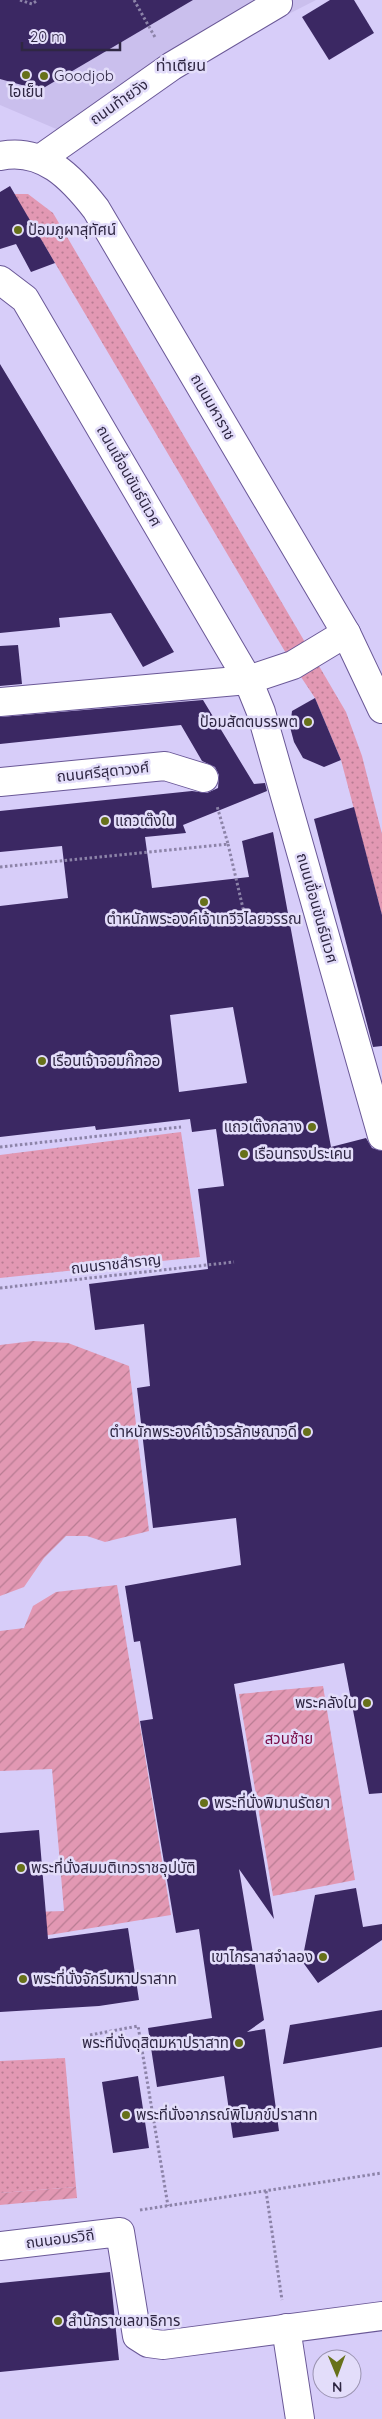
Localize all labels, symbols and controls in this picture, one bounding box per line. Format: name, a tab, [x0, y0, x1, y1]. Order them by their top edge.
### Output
scale bar	[22, 20, 120, 52]
text: 20 m	[30, 27, 65, 46]
district label: ท่าเตียน	[156, 55, 206, 75]
place label: Goodjob	[54, 66, 114, 85]
marker: ไอเย็น	[20, 69, 32, 81]
marker: Goodjob	[38, 70, 50, 82]
street label: ถนนท้ายวัง	[86, 75, 152, 129]
place label: ไอเย็น	[7, 82, 44, 101]
place label: ป้อมภูผาสุทัศน์	[28, 220, 116, 239]
marker: ป้อมภูผาสุทัศน์	[12, 224, 24, 236]
street label: ถนนมหาราช	[187, 370, 240, 443]
street label: ถนนเขื่อนขันธ์นิเวศ	[93, 421, 167, 530]
place label: ป้อมสัตตบรรพต	[200, 712, 298, 731]
marker: ป้อมสัตตบรรพต	[302, 716, 314, 728]
street label: ถนนศรีสุดาวงศ์	[56, 757, 150, 786]
place label: แถวเต๊งใน	[115, 811, 175, 830]
marker: แถวเต๊งใน	[99, 815, 111, 827]
street label: ถนนเขื่อนขันธ์นิเวศ	[293, 850, 343, 965]
marker: ตำหนักพระองค์เจ้าเทวีวิไลยวรรณ	[198, 896, 210, 908]
place label: ตำหนักพระองค์เจ้าเทวีวิไลยวรรณ	[106, 909, 302, 928]
place label: เรือนเจ้าจอมก๊กออ	[52, 1051, 160, 1070]
marker: เรือนเจ้าจอมก๊กออ	[36, 1055, 48, 1067]
place label: แถวเต๊งกลาง	[224, 1117, 302, 1136]
marker: แถวเต๊งกลาง	[306, 1121, 318, 1133]
place label: เรือนทรงประเคน	[254, 1144, 352, 1163]
marker: เรือนทรงประเคน	[238, 1148, 250, 1160]
street label: ถนนราชสำราญ	[70, 1249, 162, 1278]
place label: ตำหนักพระองค์เจ้าวรลักษณาวดี	[109, 1422, 297, 1441]
marker: ตำหนักพระองค์เจ้าวรลักษณาวดี	[301, 1426, 313, 1438]
place label: พระคลังใน	[295, 1693, 357, 1712]
marker: พระคลังใน	[361, 1697, 373, 1709]
park label: สวนซ้าย	[265, 1729, 313, 1748]
place label: พระที่นั่งพิมานรัตยา	[214, 1792, 330, 1812]
marker: พระที่นั่งพิมานรัตยา	[198, 1797, 210, 1809]
place label: พระที่นั่งสมมติเทวราชอุปบัติ	[31, 1857, 196, 1877]
marker: พระที่นั่งสมมติเทวราชอุปบัติ	[15, 1862, 27, 1874]
place label: เขาไกรลาสจำลอง	[211, 1947, 313, 1966]
marker: เขาไกรลาสจำลอง	[317, 1951, 329, 1963]
place label: พระที่นั่งจักรีมหาปราสาท	[33, 1968, 177, 1988]
marker: พระที่นั่งจักรีมหาปราสาท	[17, 1973, 29, 1985]
place label: พระที่นั่งดุสิตมหาปราสาท	[82, 2032, 229, 2052]
marker: พระที่นั่งดุสิตมหาปราสาท	[233, 2037, 245, 2049]
place label: พระที่นั่งอาภรณ์พิโมกข์ปราสาท	[136, 2104, 318, 2124]
marker: พระที่นั่งอาภรณ์พิโมกข์ปราสาท	[120, 2109, 132, 2121]
street label: ถนนอมรวิถี	[25, 2225, 95, 2252]
place label: สำนักราชเลขาธิการ	[68, 2311, 180, 2330]
marker: สำนักราชเลขาธิการ	[52, 2315, 64, 2327]
north arrow	[312, 2349, 362, 2399]
text: N	[332, 2378, 343, 2396]

